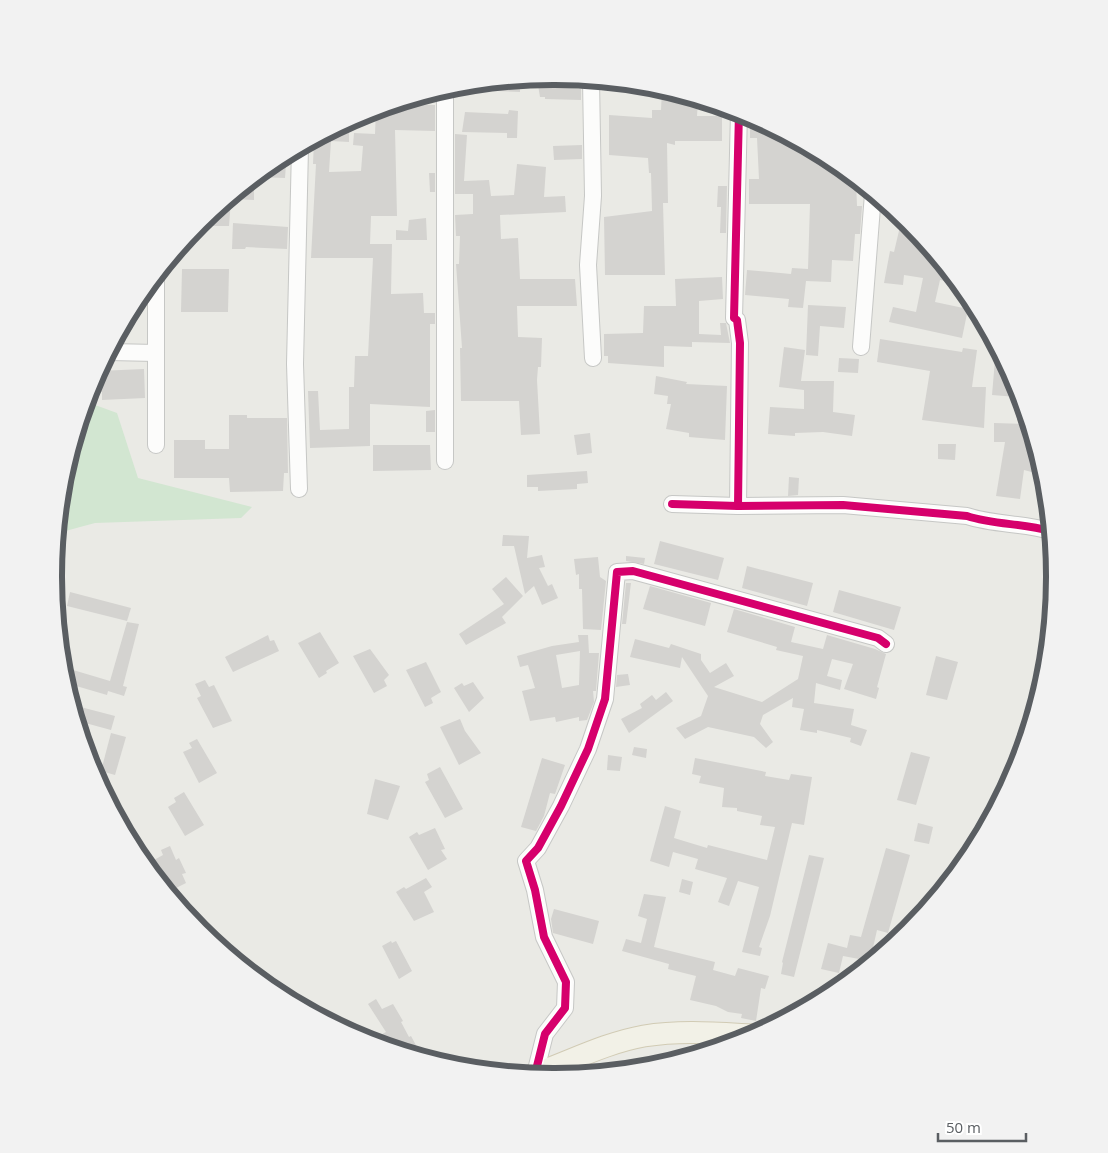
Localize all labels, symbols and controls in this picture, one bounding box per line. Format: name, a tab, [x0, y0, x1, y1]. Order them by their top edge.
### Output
scale bar	[938, 1110, 1026, 1142]
text: 50 m	[946, 1117, 981, 1137]

